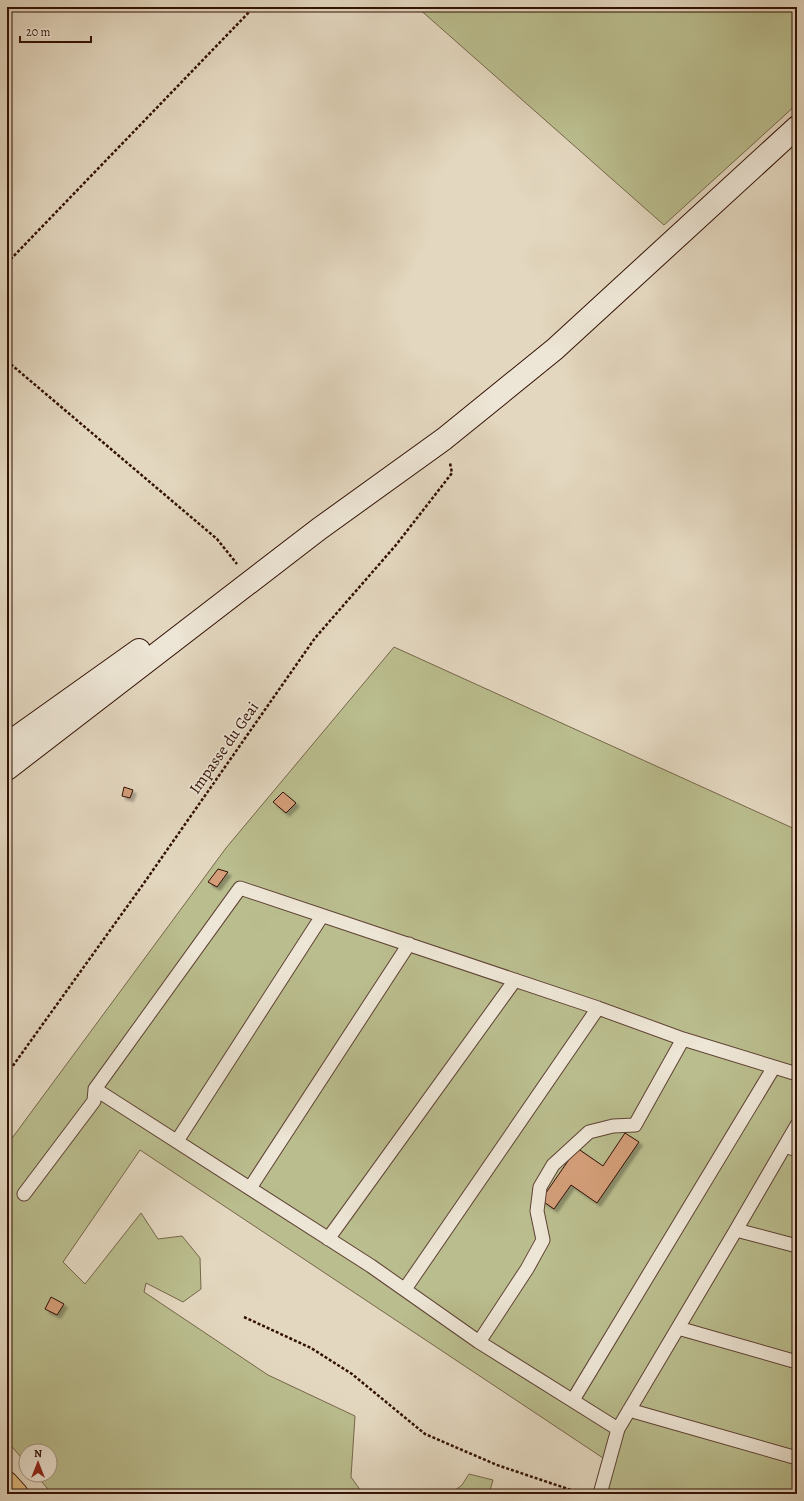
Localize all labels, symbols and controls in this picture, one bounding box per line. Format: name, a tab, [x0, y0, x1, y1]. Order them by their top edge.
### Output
scale bar	[20, 18, 91, 44]
text: 20 m	[26, 24, 50, 40]
street label: Impasse du Geai	[184, 697, 264, 799]
north arrow	[18, 1443, 58, 1483]
text: N	[34, 1446, 42, 1461]

